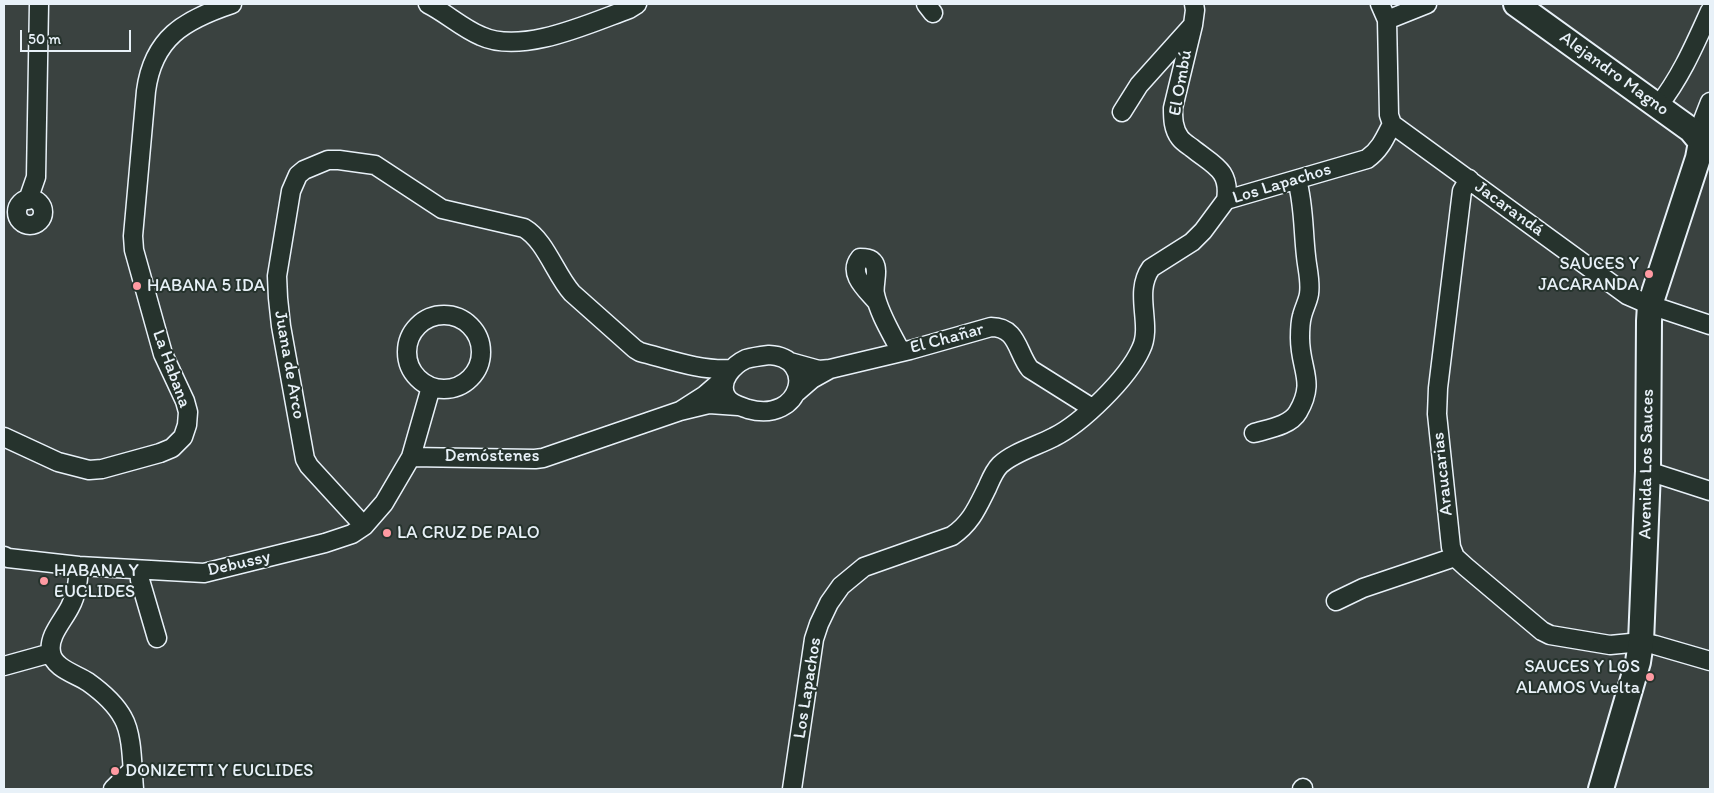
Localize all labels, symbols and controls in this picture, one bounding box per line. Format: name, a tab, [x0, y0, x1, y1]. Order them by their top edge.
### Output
scale bar	[22, 20, 134, 52]
street label: Alejandro Magno	[1555, 27, 1673, 121]
text: 50 m	[28, 30, 61, 48]
street label: El Ombú	[1165, 48, 1197, 118]
street label: Los Lapachos	[1230, 159, 1334, 209]
street label: Jacarandá	[1470, 177, 1548, 241]
place label: SAUCES Y JACARANDA	[1538, 253, 1639, 296]
marker: SAUCES Y JACARANDA	[1643, 268, 1655, 280]
place label: HABANA 5 IDA	[147, 275, 265, 297]
marker: HABANA 5 IDA	[131, 280, 143, 292]
street label: Juana de Arco	[269, 309, 309, 421]
street label: El Chañar	[908, 319, 986, 359]
street label: La Habana	[147, 327, 195, 411]
street label: Avenida Los Sauces	[1635, 389, 1659, 539]
street label: Araucarias	[1428, 431, 1458, 517]
street label: Demóstenes	[444, 445, 540, 467]
place label: LA CRUZ DE PALO	[397, 522, 540, 544]
marker: LA CRUZ DE PALO	[381, 527, 393, 539]
street label: Debussy	[205, 546, 273, 582]
place label: HABANA Y EUCLIDES	[54, 560, 139, 602]
marker: HABANA Y EUCLIDES	[38, 575, 50, 587]
street label: Los Lapachos	[789, 636, 827, 740]
place label: SAUCES Y LOS ALAMOS Vuelta	[1516, 656, 1640, 699]
marker: SAUCES Y LOS ALAMOS Vuelta	[1644, 671, 1656, 683]
place label: DONIZETTI Y EUCLIDES	[125, 760, 313, 782]
marker: DONIZETTI Y EUCLIDES	[109, 765, 121, 777]

